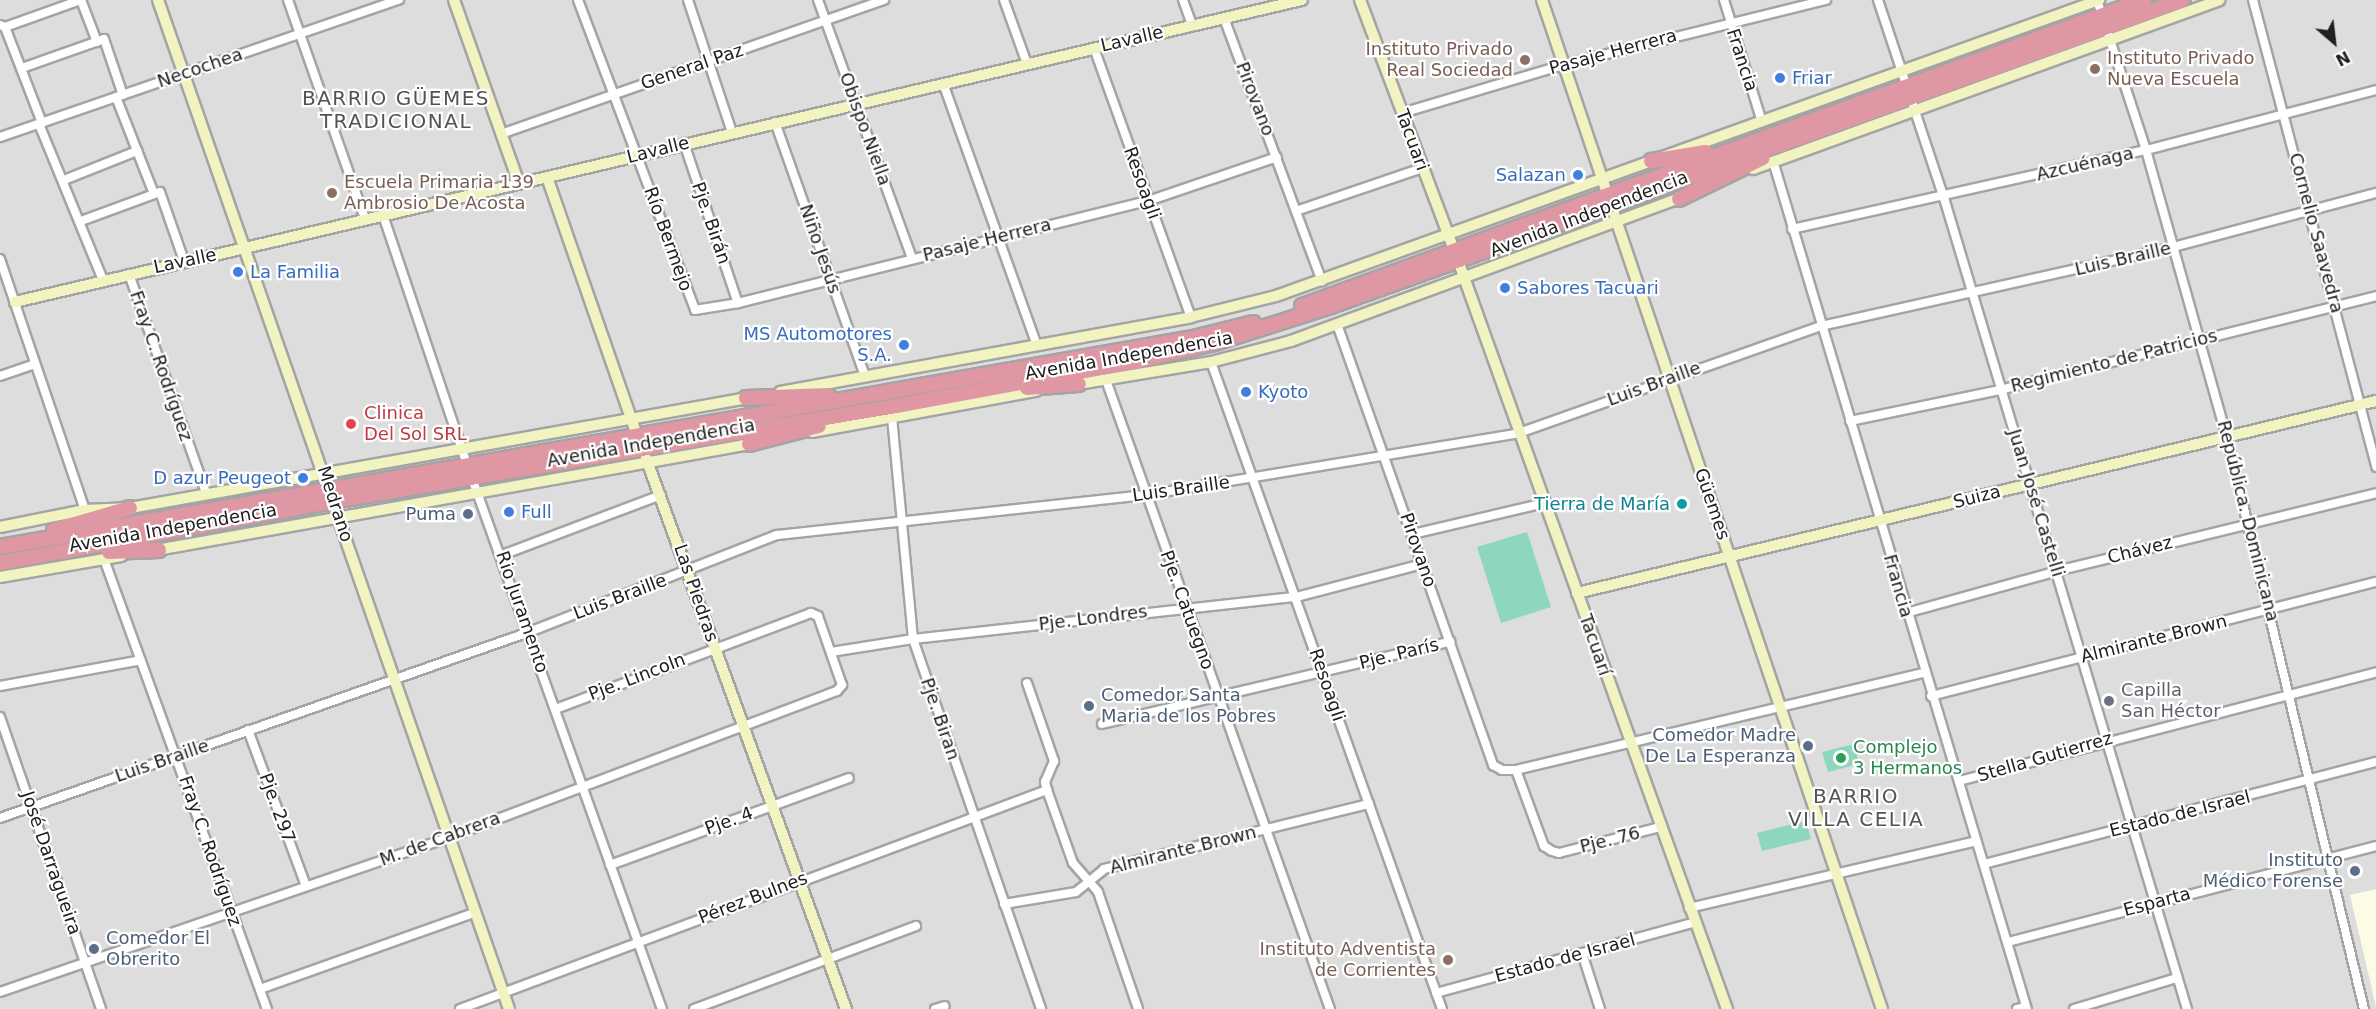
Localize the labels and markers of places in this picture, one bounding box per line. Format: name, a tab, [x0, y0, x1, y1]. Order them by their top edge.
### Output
place label: Instituto Privado Real Sociedad	[1366, 39, 1513, 82]
place label: Instituto Privado Nueva Escuela	[2107, 48, 2254, 90]
marker: Instituto Privado Real Sociedad	[1518, 53, 1532, 67]
marker: Instituto Privado Nueva Escuela	[2088, 62, 2102, 76]
place label: Friar	[1792, 67, 1832, 89]
marker: Friar	[1773, 71, 1787, 85]
place label: Salazan	[1496, 164, 1566, 186]
marker: Salazan	[1571, 168, 1585, 182]
place label: Escuela Primaria 139 Ambrosio De Acosta	[344, 172, 534, 214]
marker: Escuela Primaria 139 Ambrosio De Acosta	[325, 186, 339, 200]
place label: La Familia	[250, 261, 340, 283]
marker: La Familia	[231, 265, 245, 279]
place label: Sabores Tacuari	[1517, 277, 1659, 299]
marker: Sabores Tacuari	[1498, 281, 1512, 295]
place label: MS Automotores S.A.	[743, 324, 892, 366]
marker: MS Automotores S.A.	[897, 338, 911, 352]
place label: Kyoto	[1258, 381, 1308, 403]
marker: Kyoto	[1239, 385, 1253, 399]
place label: Clinica Del Sol SRL	[364, 403, 467, 446]
marker: Clinica Del Sol SRL	[342, 415, 360, 433]
place label: D azur Peugeot	[153, 467, 291, 489]
marker: D azur Peugeot	[296, 471, 310, 485]
place label: Tierra de María	[1534, 493, 1670, 515]
marker: Tierra de María	[1675, 497, 1689, 511]
place label: Full	[521, 501, 552, 523]
place label: Puma	[405, 503, 456, 525]
marker: Full	[502, 505, 516, 519]
marker: Puma	[461, 507, 475, 521]
place label: Capilla San Héctor	[2121, 680, 2221, 722]
place label: Comedor Santa Maria de los Pobres	[1101, 685, 1276, 728]
marker: Capilla San Héctor	[2102, 694, 2116, 708]
marker: Comedor Santa Maria de los Pobres	[1082, 699, 1096, 713]
place label: Comedor Madre De La Esperanza	[1645, 725, 1796, 768]
place label: Complejo 3 Hermanos	[1853, 737, 1962, 780]
marker: Comedor Madre De La Esperanza	[1801, 739, 1815, 753]
marker: Complejo 3 Hermanos	[1834, 751, 1848, 765]
place label: Instituto Médico Forense	[2203, 850, 2343, 892]
marker: Instituto Médico Forense	[2348, 864, 2362, 878]
place label: Comedor El Obrerito	[106, 928, 210, 970]
place label: Instituto Adventista de Corrientes	[1260, 939, 1436, 982]
marker: Comedor El Obrerito	[87, 942, 101, 956]
marker: Instituto Adventista de Corrientes	[1441, 953, 1455, 967]

